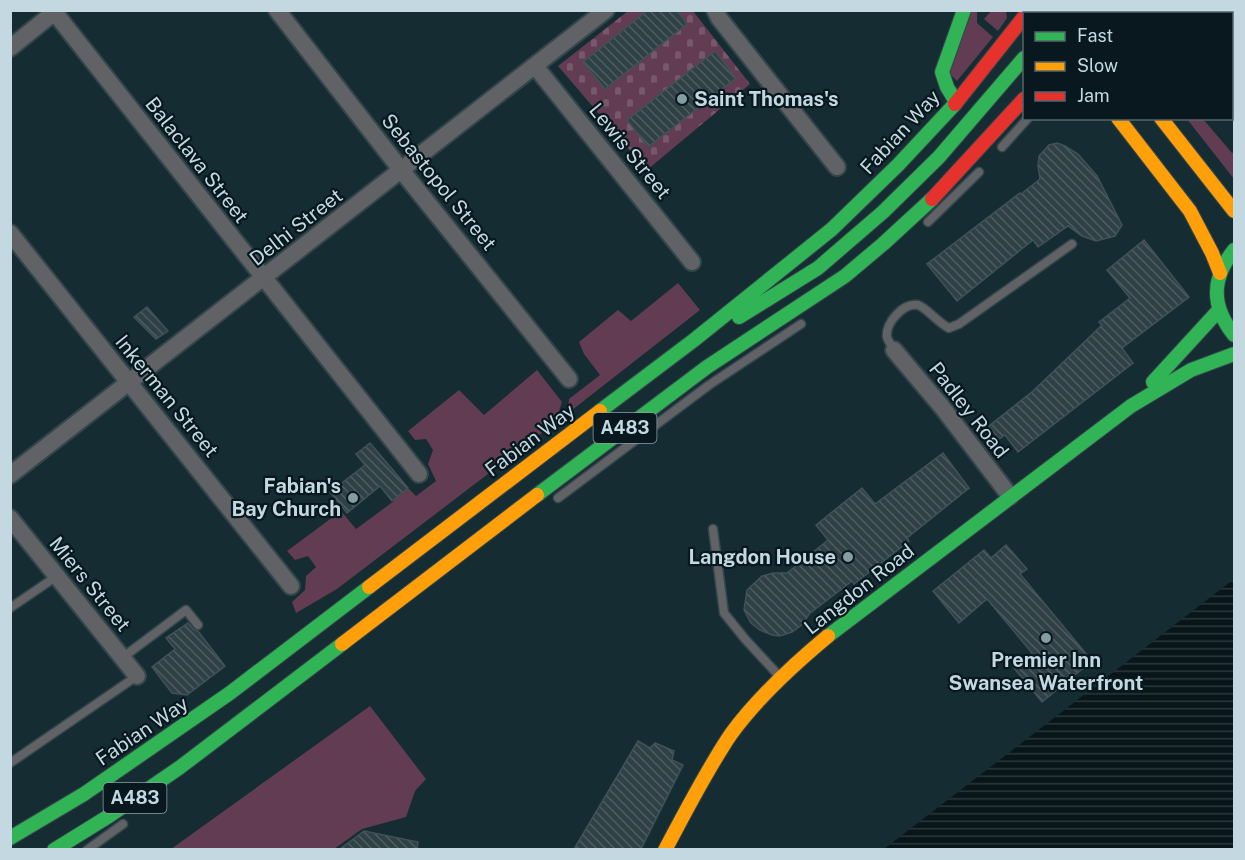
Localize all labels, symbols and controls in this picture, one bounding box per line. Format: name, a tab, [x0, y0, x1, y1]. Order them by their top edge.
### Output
legend	[1023, 12, 1233, 120]
text: Fast	[1077, 25, 1113, 46]
text: Slow	[1077, 55, 1118, 76]
street label: Fabian Way	[855, 85, 945, 179]
text: Jam	[1077, 85, 1110, 106]
place label: Saint Thomas's	[694, 87, 839, 111]
street label: Balaclava Street	[140, 92, 254, 228]
marker: Saint Thomas's	[675, 92, 689, 106]
street label: Lewis Street	[584, 98, 676, 204]
street label: Sebastopol Street	[377, 109, 501, 255]
street label: Delhi Street	[245, 183, 347, 271]
street label: Inkerman Street	[110, 330, 224, 462]
street label: Padley Road	[924, 357, 1014, 463]
street label: Fabian Way	[480, 398, 580, 482]
road number: A483	[594, 413, 656, 443]
place label: Fabian's Bay Church	[232, 474, 341, 521]
marker: Fabian's Bay Church	[346, 491, 360, 505]
street label: Miers Street	[44, 532, 136, 636]
street label: Langdon Road	[799, 539, 919, 639]
place label: Langdon House	[689, 545, 836, 569]
marker: Langdon House	[841, 550, 855, 564]
marker: Premier Inn Swansea Waterfront	[1039, 631, 1053, 645]
place label: Premier Inn Swansea Waterfront	[949, 648, 1143, 695]
street label: Fabian Way	[91, 691, 193, 771]
road number: A483	[104, 783, 166, 813]

